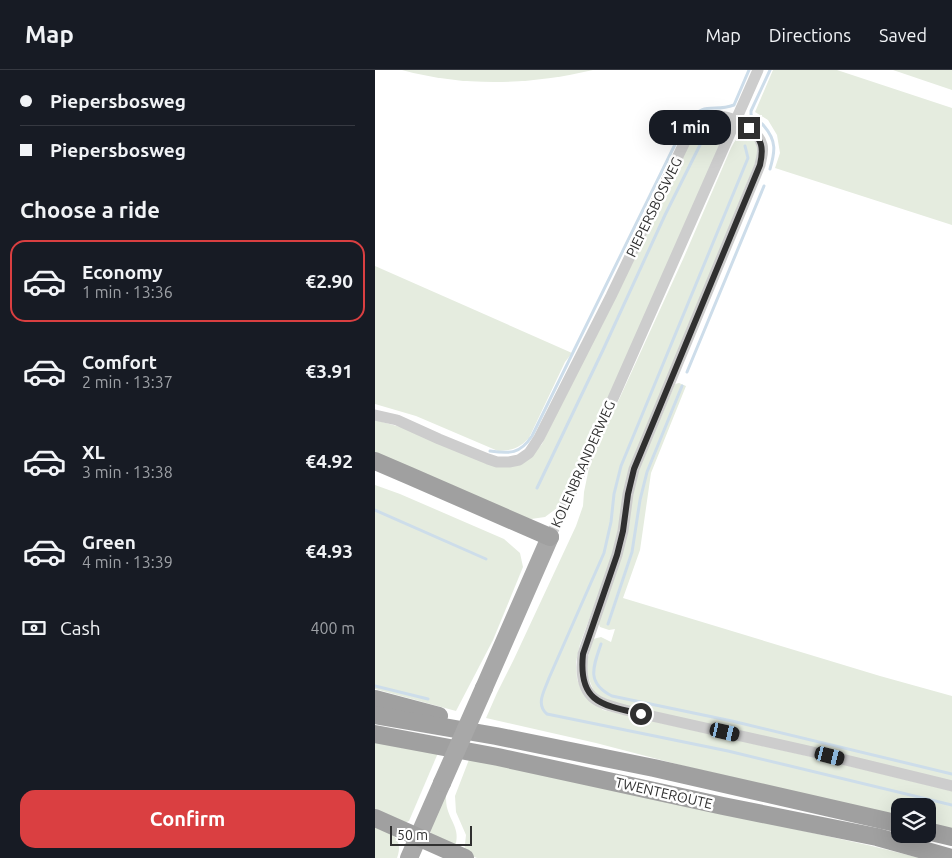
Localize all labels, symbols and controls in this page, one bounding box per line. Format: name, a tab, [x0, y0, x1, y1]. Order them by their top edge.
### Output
text: Map	[25, 21, 74, 48]
text: Map	[705, 25, 741, 45]
text: Directions	[769, 25, 851, 45]
text: Saved	[879, 25, 927, 45]
text: Piepersbosweg	[50, 90, 186, 112]
callout: 1 min	[649, 110, 731, 146]
route end	[738, 117, 760, 139]
text: 1 min	[670, 118, 710, 136]
text: Piepersbosweg	[50, 139, 186, 161]
street label: PIEPERSBOSWEG	[623, 154, 685, 260]
text: Choose a ride	[20, 197, 160, 222]
icon: car	[22, 259, 67, 304]
text: Economy	[82, 261, 163, 283]
text: €2.90	[305, 270, 353, 292]
text: 1 min · 13:36	[82, 283, 173, 301]
icon: car	[22, 349, 67, 394]
text: Comfort	[82, 351, 157, 373]
text: €3.91	[305, 360, 353, 382]
text: 2 min · 13:37	[82, 373, 173, 391]
street label: KOLENBRANDERWEG	[548, 398, 618, 530]
icon: car	[22, 439, 67, 484]
text: XL	[82, 441, 105, 463]
text: €4.92	[305, 450, 353, 472]
text: 3 min · 13:38	[82, 463, 173, 481]
icon: car	[22, 529, 67, 574]
text: Green	[82, 531, 136, 553]
text: €4.93	[305, 540, 353, 562]
text: 4 min · 13:39	[82, 553, 173, 571]
icon: cash	[20, 614, 48, 642]
text: Cash	[60, 617, 101, 639]
text: 400 m	[310, 619, 355, 637]
route start	[630, 703, 652, 725]
car	[708, 721, 741, 743]
car	[813, 745, 846, 767]
street label: TWENTEROUTE	[614, 774, 714, 812]
button: Confirm	[20, 790, 355, 848]
map controls	[891, 798, 936, 843]
button: layers	[891, 798, 936, 843]
scale bar	[390, 823, 473, 846]
text: 50 m	[397, 827, 428, 843]

